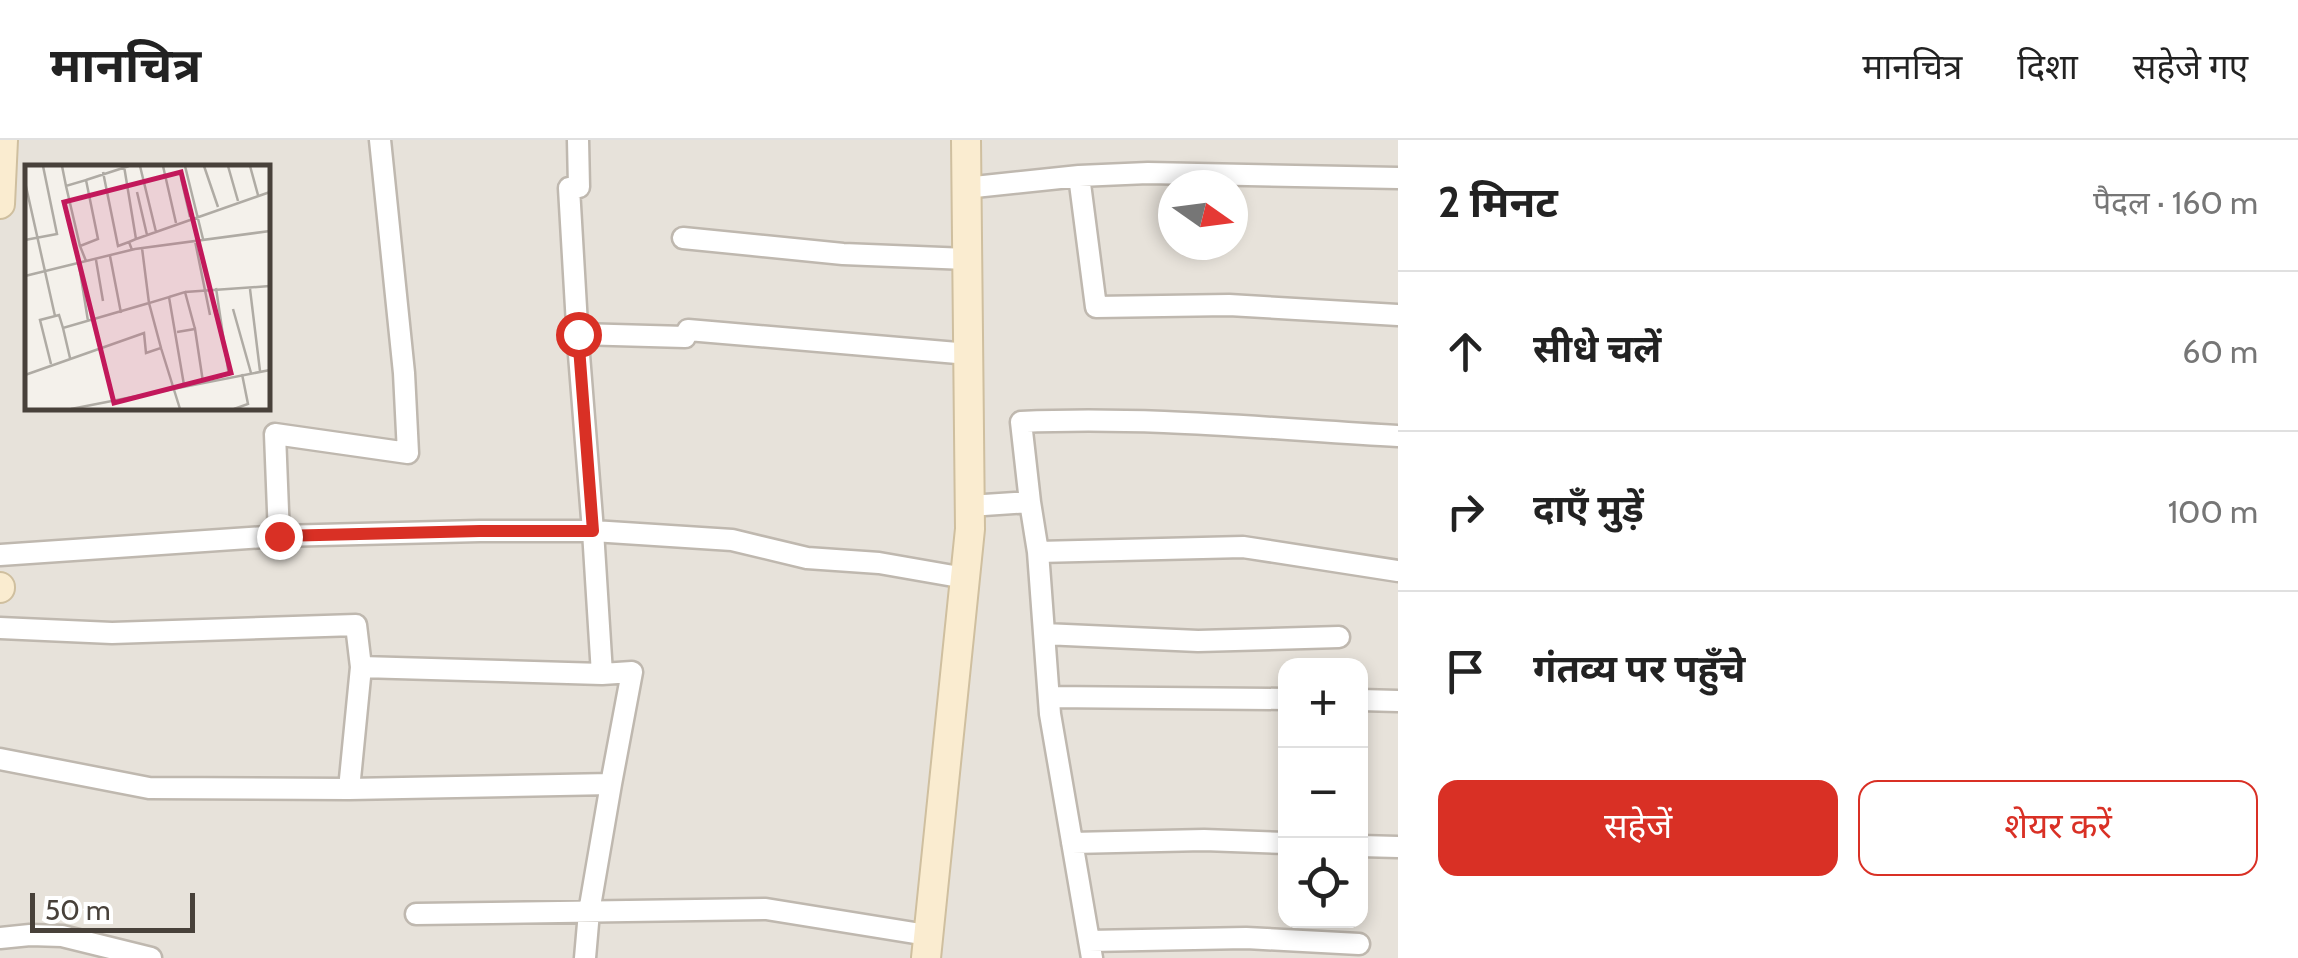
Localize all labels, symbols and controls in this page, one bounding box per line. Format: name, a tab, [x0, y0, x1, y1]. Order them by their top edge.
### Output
text: मानचित्र	[50, 36, 201, 94]
text: मानचित्र	[1862, 45, 1962, 88]
text: दिशा	[2017, 45, 2078, 88]
text: सहेजे गए	[2133, 45, 2248, 88]
inset map	[25, 165, 270, 410]
north arrow	[1158, 170, 1248, 260]
text: 2 मिनट	[1438, 176, 1558, 228]
text: पैदल · 160 m	[2093, 183, 2258, 222]
route start	[556, 312, 602, 358]
icon: ahead	[1438, 324, 1493, 379]
text: सीधे चलें	[1533, 325, 1661, 372]
text: 60 m	[2182, 332, 2258, 371]
icon: right	[1438, 484, 1493, 539]
text: दाएँ मुड़ें	[1533, 485, 1644, 532]
text: 100 m	[2168, 492, 2258, 531]
route end	[257, 514, 303, 560]
icon: arrive	[1438, 644, 1493, 699]
text: गंतव्य पर पहुँचे	[1533, 645, 1745, 692]
map controls	[1278, 658, 1368, 928]
button: +	[1278, 658, 1368, 748]
button: −	[1278, 748, 1368, 838]
button: सहेजें	[1438, 780, 1838, 876]
button: शेयर करें	[1858, 780, 2258, 876]
button: locate	[1278, 838, 1368, 928]
scale bar	[30, 888, 195, 932]
text: 50 m	[45, 893, 111, 927]

